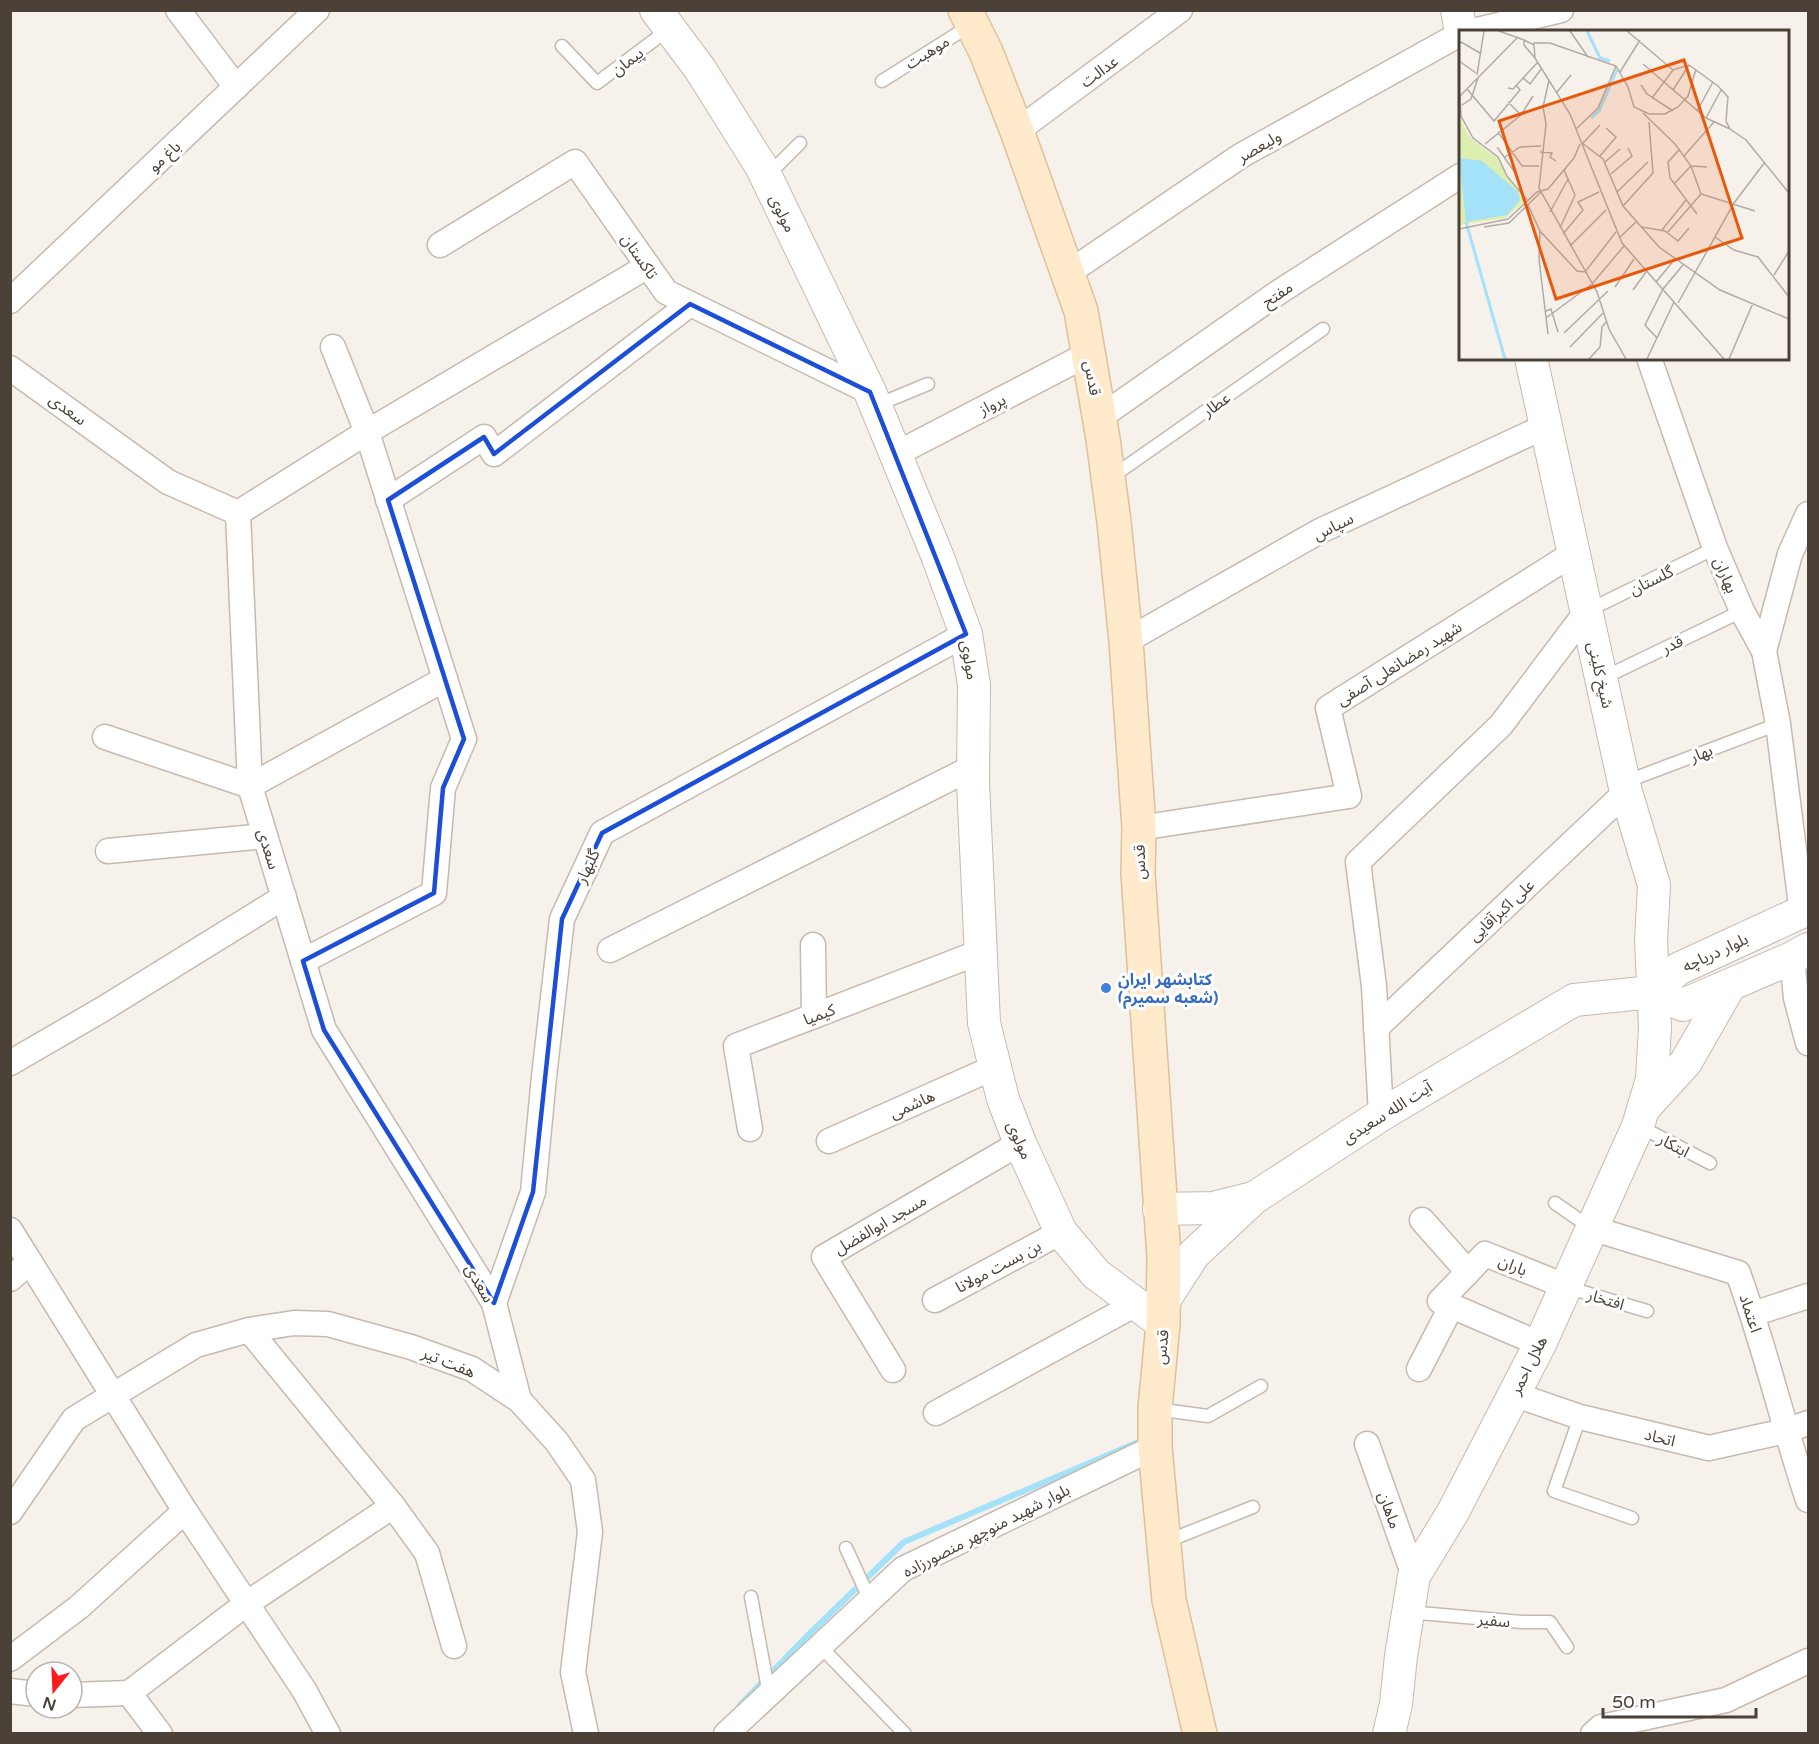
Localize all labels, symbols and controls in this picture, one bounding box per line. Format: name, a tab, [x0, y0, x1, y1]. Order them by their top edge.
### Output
inset map	[1459, 30, 1789, 360]
street label: موهبت	[902, 32, 953, 74]
street label: پیمان	[607, 43, 648, 81]
street label: عدالت	[1077, 51, 1122, 92]
street label: ولیعصر	[1233, 126, 1285, 168]
street label: باغ مو	[144, 137, 186, 178]
street label: مولوی	[764, 191, 800, 236]
street label: تاکستان	[616, 230, 662, 284]
street label: مفتح	[1258, 277, 1298, 314]
street label: قدس	[1079, 359, 1105, 397]
street label: عطار	[1198, 388, 1235, 422]
street label: سعدی	[45, 390, 90, 430]
street label: پرواز	[975, 390, 1010, 421]
street label: سپاس	[1310, 509, 1357, 545]
street label: بهاران	[1709, 554, 1742, 596]
street label: گلستان	[1626, 562, 1677, 600]
street label: شهید رمضانعلی آصفی	[1333, 617, 1466, 710]
street label: قدر	[1657, 631, 1687, 659]
street label: مولوی	[956, 639, 982, 681]
street label: شیخ کلینی	[1581, 640, 1617, 711]
street label: بهار	[1686, 740, 1716, 768]
street label: سعدی	[252, 826, 284, 872]
street label: قدس	[1130, 844, 1150, 880]
street label: گلبهار	[571, 846, 605, 888]
street label: علی اکبرآقایی	[1465, 875, 1539, 946]
street label: بلوار دریاچه	[1679, 929, 1751, 977]
place label: کتابشهر ایران (شعبه سمیرم)	[1118, 970, 1218, 1009]
marker: کتابشهر ایران (شعبه سمیرم)	[1099, 981, 1113, 995]
street label: کیمیا	[801, 1000, 838, 1030]
street label: آیت الله سعیدی	[1339, 1077, 1437, 1148]
street label: هاشمی	[887, 1086, 938, 1124]
street label: مولوی	[1002, 1118, 1036, 1163]
street label: ابتکار	[1653, 1129, 1693, 1162]
street label: مسجد ابوالفضل	[831, 1190, 930, 1259]
street label: بن بست مولانا	[952, 1236, 1045, 1298]
street label: باران	[1495, 1251, 1530, 1281]
street label: سعدی	[460, 1261, 498, 1306]
street label: افتخار	[1584, 1285, 1627, 1315]
street label: اعتماد	[1734, 1291, 1766, 1335]
street label: قدس	[1151, 1329, 1173, 1365]
street label: هلال احمر	[1505, 1333, 1552, 1399]
street label: هفت تیر	[418, 1343, 478, 1383]
street label: اتحاد	[1642, 1425, 1677, 1451]
street label: بلوار شهید منوچهر منصورزاده	[899, 1480, 1074, 1582]
street label: ماهان	[1373, 1489, 1405, 1532]
street label: سفیر	[1476, 1610, 1511, 1632]
north arrow	[24, 1660, 84, 1720]
scale bar	[1603, 1681, 1756, 1719]
text: 50 m	[1612, 1691, 1656, 1713]
text: N	[40, 1692, 59, 1715]

